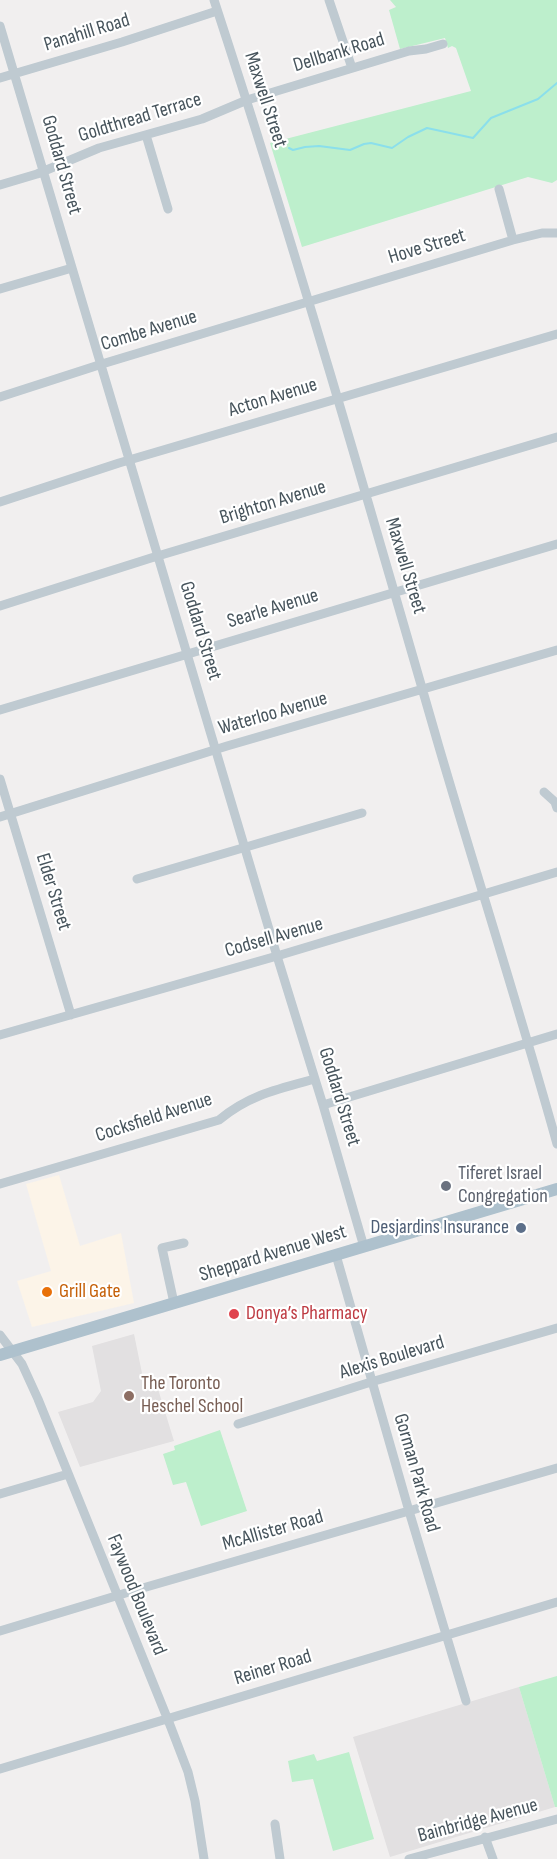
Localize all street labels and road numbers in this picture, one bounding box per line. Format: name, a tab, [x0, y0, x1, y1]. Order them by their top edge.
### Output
street label: Panahill Road	[41, 9, 133, 57]
street label: Dellbank Road	[291, 28, 387, 78]
street label: Maxwell Street	[238, 49, 292, 151]
street label: Goldthread Terrace	[76, 88, 204, 148]
street label: Goddard Street	[35, 113, 87, 217]
street label: Hove Street	[386, 224, 468, 270]
street label: Combe Avenue	[98, 305, 200, 357]
street label: Acton Avenue	[226, 373, 320, 423]
street label: Brighton Avenue	[217, 475, 329, 531]
street label: Maxwell Street	[379, 515, 431, 617]
street label: Goddard Street	[174, 579, 226, 683]
street label: Searle Avenue	[225, 584, 321, 634]
street label: Waterloo Avenue	[216, 687, 330, 741]
street label: Elder Street	[30, 850, 76, 934]
street label: Codsell Avenue	[222, 913, 326, 963]
street label: Goddard Street	[313, 1045, 365, 1149]
street label: Cocksfield Avenue	[93, 1088, 215, 1148]
street label: Sheppard Avenue West	[197, 1220, 349, 1288]
street label: Alexis Boulevard	[337, 1331, 447, 1385]
street label: Gorman Park Road	[388, 1411, 444, 1535]
street label: McAllister Road	[220, 1505, 326, 1557]
street label: Faywood Boulevard	[101, 1531, 171, 1659]
street label: Reiner Road	[231, 1645, 315, 1691]
street label: Bainbridge Avenue	[415, 1793, 541, 1849]

